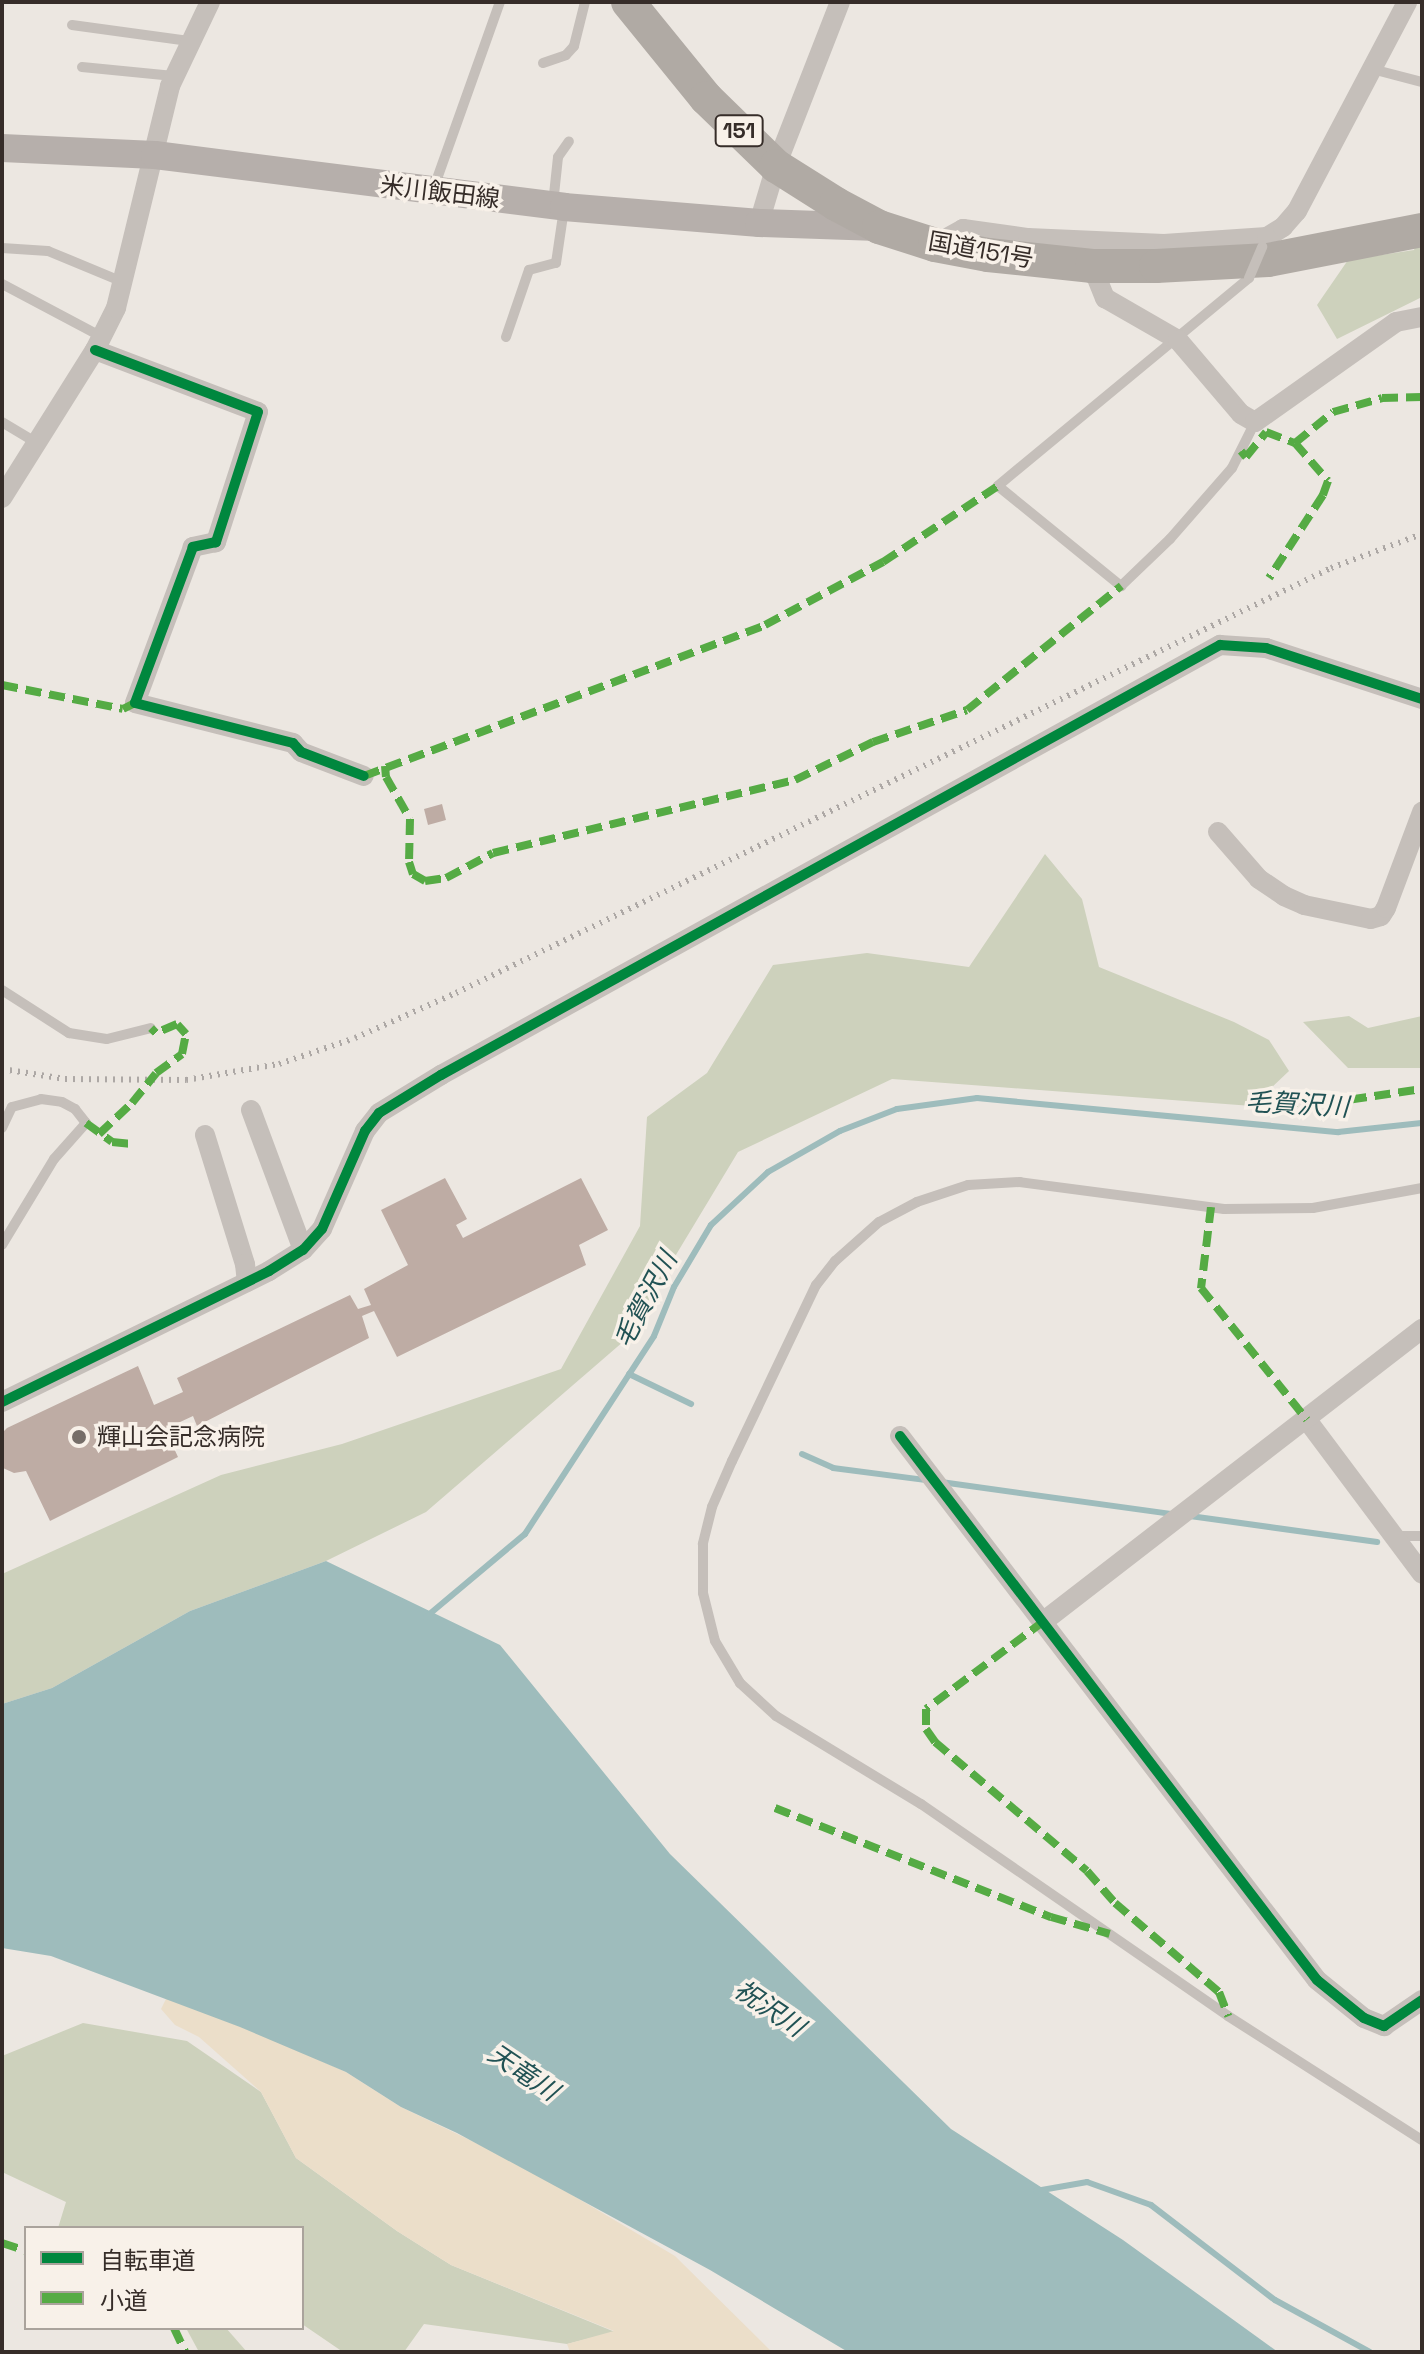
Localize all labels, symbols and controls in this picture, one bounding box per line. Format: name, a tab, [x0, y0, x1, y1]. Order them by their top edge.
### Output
road number: 151	[713, 113, 765, 149]
street label: 米川飯田線	[379, 170, 501, 214]
street label: 国道151号	[926, 227, 1036, 273]
water label: 毛賀沢川	[1244, 1087, 1350, 1123]
water label: 毛賀沢川	[608, 1247, 684, 1353]
place label: 輝山会記念病院	[97, 1423, 265, 1451]
marker: 輝山会記念病院	[68, 1426, 90, 1448]
water label: 祝沢川	[728, 1974, 810, 2044]
water label: 天竜川	[482, 2038, 564, 2108]
legend	[24, 2226, 304, 2330]
text: 自転車道	[100, 2245, 196, 2276]
text: 小道	[100, 2285, 148, 2316]

